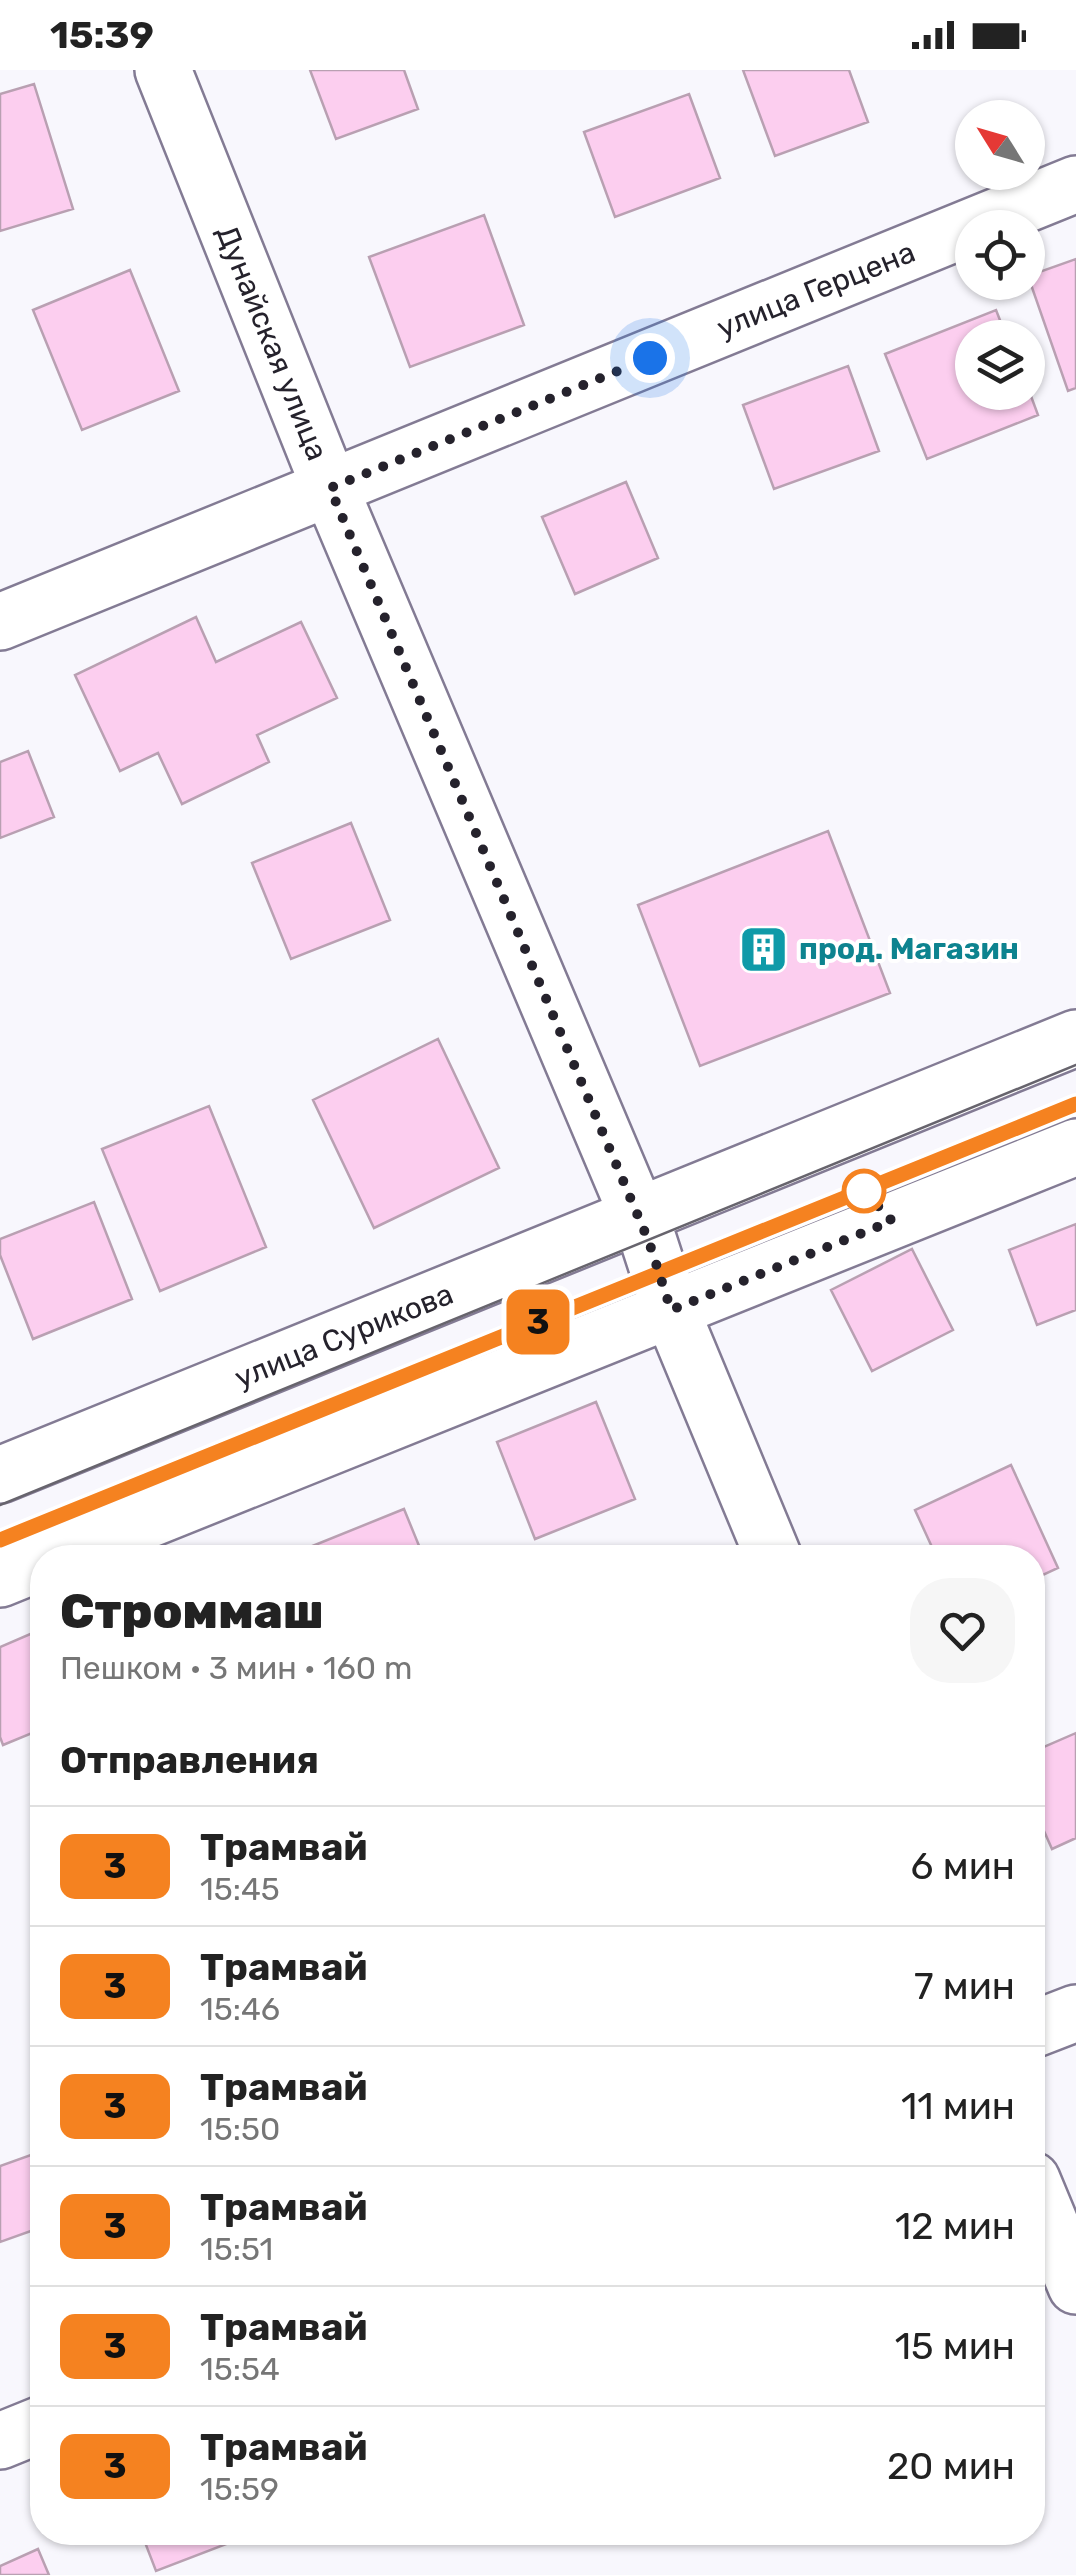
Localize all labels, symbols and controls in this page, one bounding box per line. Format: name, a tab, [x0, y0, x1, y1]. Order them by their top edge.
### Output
text: 15:39	[50, 12, 154, 58]
north arrow	[955, 100, 1045, 190]
map controls	[955, 100, 1045, 410]
button: locate	[955, 210, 1045, 300]
street label: Дунайская улица	[208, 220, 336, 466]
street label: улица Герцена	[712, 234, 920, 346]
button: layers	[955, 320, 1045, 410]
your location	[625, 333, 675, 383]
building icon: прод. Магазин	[738, 923, 790, 975]
place label: прод. Магазин	[799, 931, 1019, 967]
unlabelled marker	[843, 1170, 885, 1212]
street label: улица Сурикова	[230, 1276, 458, 1396]
line badge: 3	[506, 1290, 570, 1354]
text: 3	[526, 1301, 550, 1343]
button: heart	[910, 1578, 1015, 1683]
text: Строммаш	[60, 1583, 324, 1640]
text: Пешком · 3 мин · 160 m	[60, 1649, 412, 1687]
text: Отправления	[60, 1737, 319, 1783]
text: Трамвай	[200, 1824, 368, 1870]
text: 6 мин	[911, 1843, 1015, 1889]
text: 3	[103, 1845, 127, 1887]
text: 15:45	[200, 1870, 280, 1908]
text: Трамвай	[200, 1944, 368, 1990]
text: 7 мин	[914, 1963, 1015, 2009]
text: 3	[103, 1965, 127, 2007]
text: 15:46	[200, 1990, 280, 2028]
text: Трамвай	[200, 2064, 368, 2110]
text: 11 мин	[901, 2083, 1015, 2129]
text: 3	[103, 2085, 127, 2127]
text: 15:50	[200, 2110, 280, 2148]
text: Трамвай	[200, 2184, 368, 2230]
text: 12 мин	[895, 2203, 1015, 2249]
text: 3	[103, 2205, 127, 2247]
text: 15:51	[200, 2230, 273, 2268]
text: Трамвай	[200, 2304, 368, 2350]
text: 15 мин	[895, 2323, 1015, 2369]
text: 3	[103, 2325, 127, 2367]
text: 15:54	[200, 2350, 280, 2388]
text: Трамвай	[200, 2424, 368, 2470]
text: 20 мин	[887, 2443, 1015, 2489]
text: 3	[103, 2445, 127, 2487]
text: 15:59	[200, 2470, 279, 2508]

